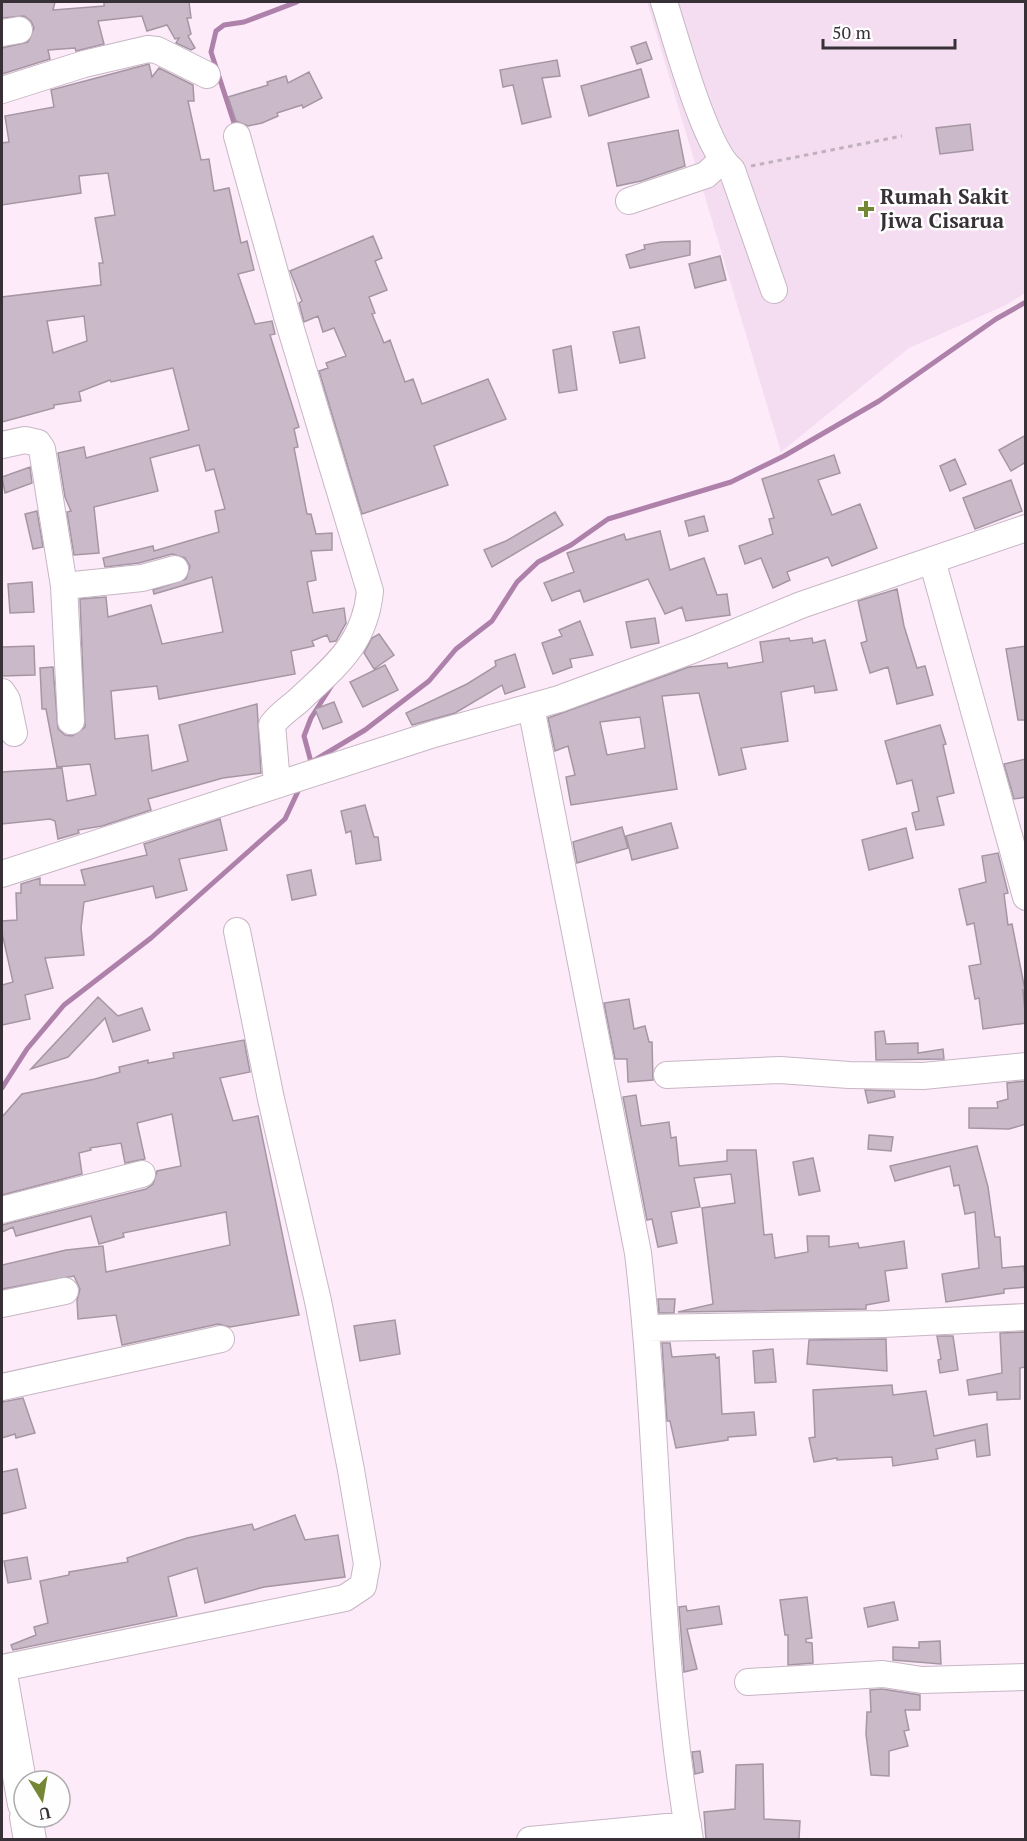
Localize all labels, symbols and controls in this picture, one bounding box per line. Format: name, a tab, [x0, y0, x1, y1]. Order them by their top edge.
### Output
scale bar	[823, 12, 955, 50]
text: 50 m	[832, 20, 872, 44]
place label: Rumah Sakit Jiwa Cisarua	[880, 182, 1010, 234]
marker: Rumah Sakit Jiwa Cisarua	[857, 200, 875, 218]
north arrow	[12, 1769, 72, 1829]
text: U	[37, 1802, 53, 1826]

